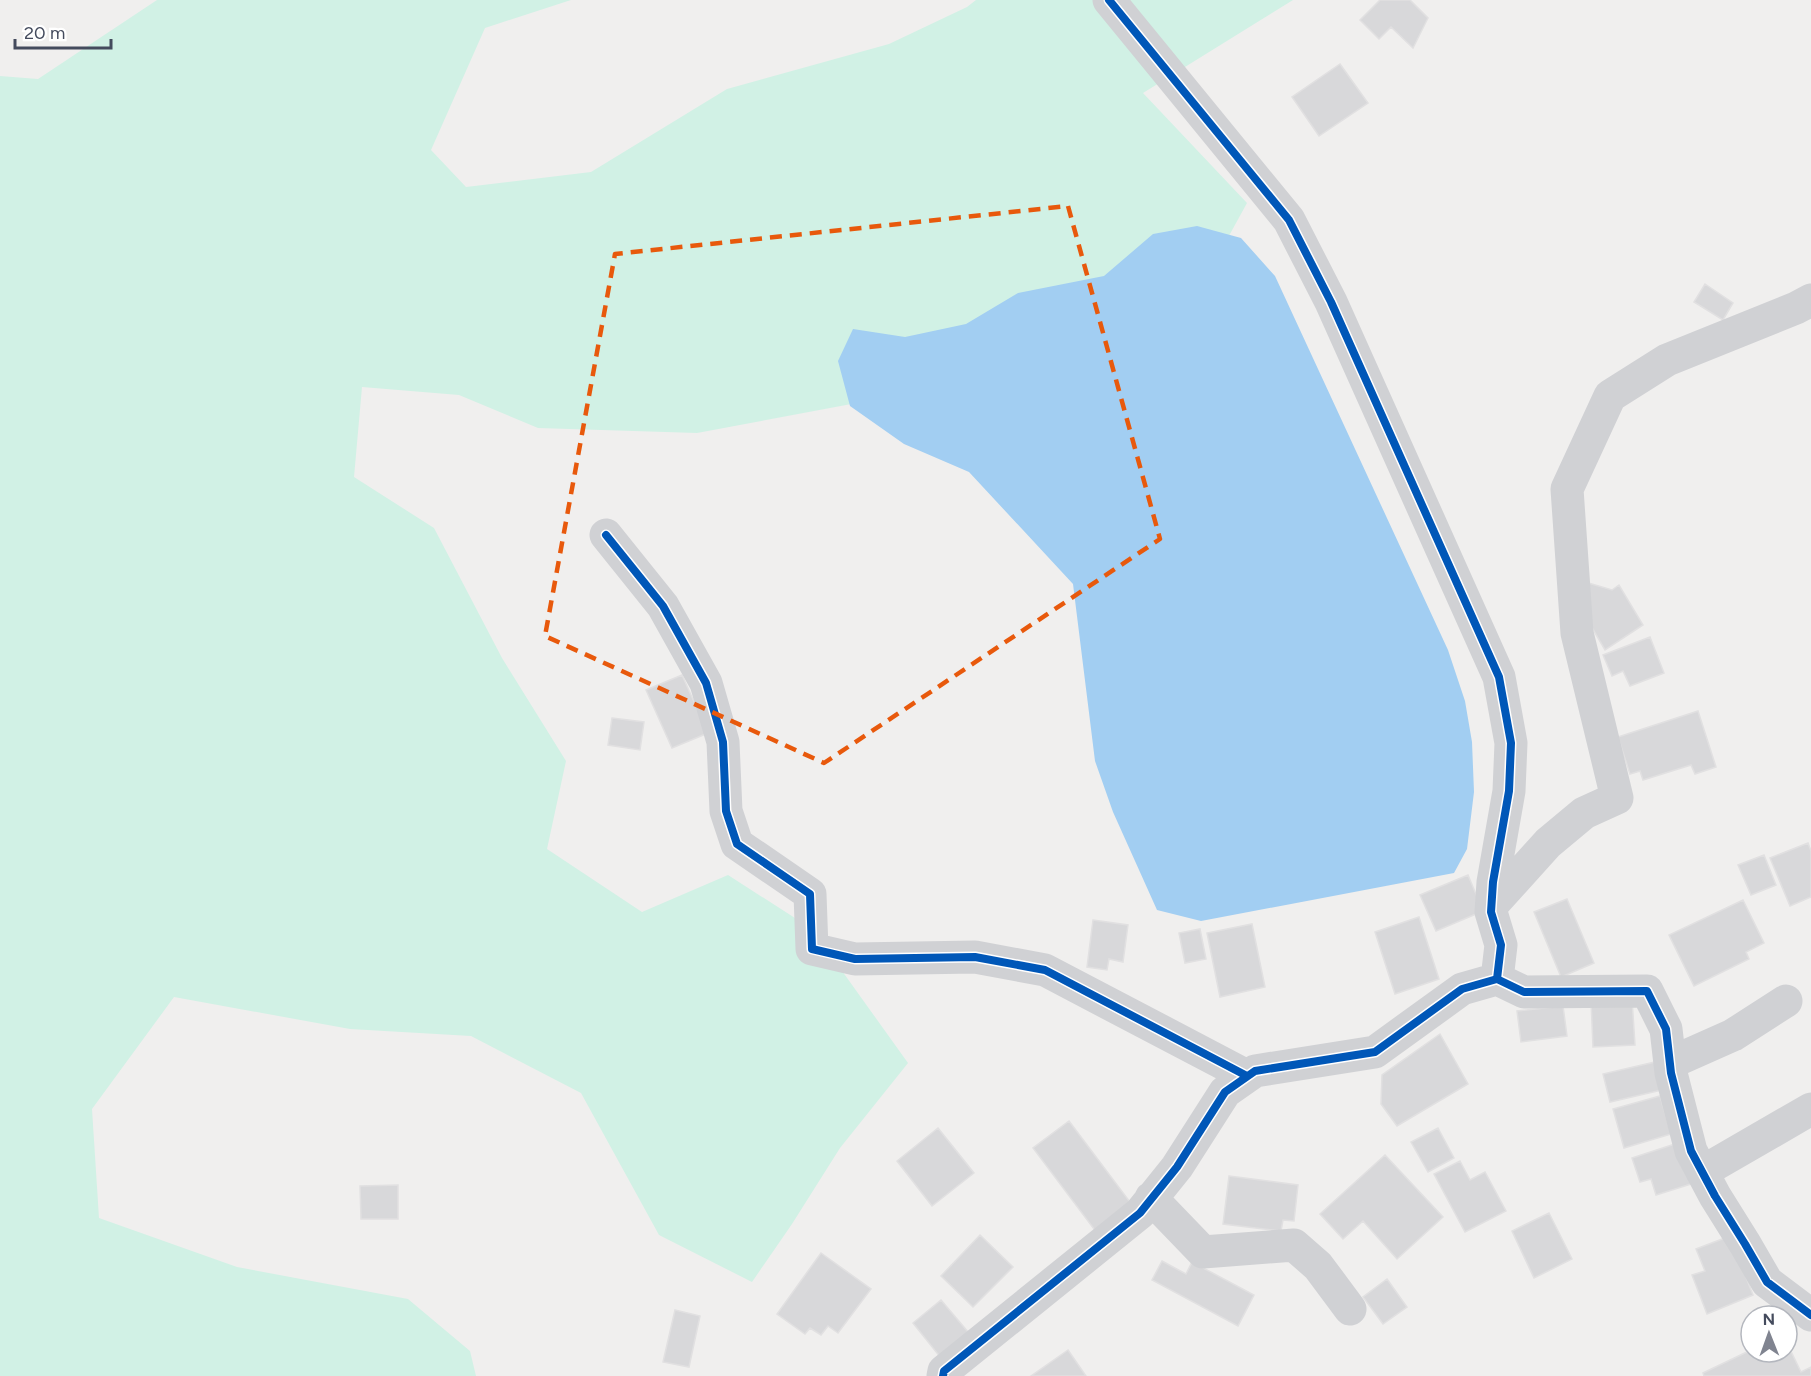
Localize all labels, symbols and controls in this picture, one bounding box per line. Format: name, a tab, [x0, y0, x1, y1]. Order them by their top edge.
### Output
scale bar	[15, 12, 111, 50]
text: 20 m	[24, 22, 65, 44]
north arrow	[1739, 1304, 1799, 1364]
text: N	[1762, 1310, 1775, 1329]

